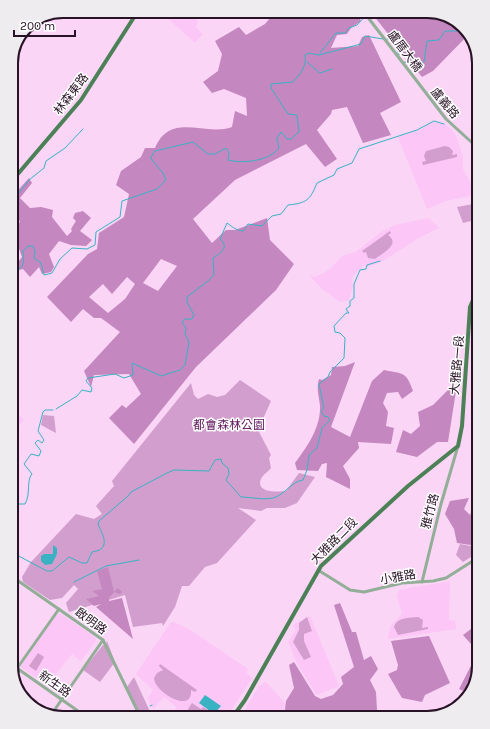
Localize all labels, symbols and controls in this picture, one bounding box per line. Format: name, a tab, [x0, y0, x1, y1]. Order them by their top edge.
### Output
scale bar	[14, 12, 75, 38]
text: 200 m	[20, 19, 55, 33]
street label: 盧厝大橋	[385, 28, 425, 74]
street label: 林森東路	[51, 71, 91, 117]
street label: 盧義路	[428, 85, 462, 121]
street label: 大雅路一段	[447, 334, 467, 396]
park label: 都會森林公園	[193, 418, 265, 432]
street label: 雅竹路	[419, 492, 441, 530]
street label: 大雅路二段	[308, 515, 360, 567]
street label: 小雅路	[379, 567, 417, 587]
street label: 啟明路	[72, 605, 110, 637]
street label: 新生路	[36, 668, 74, 700]

